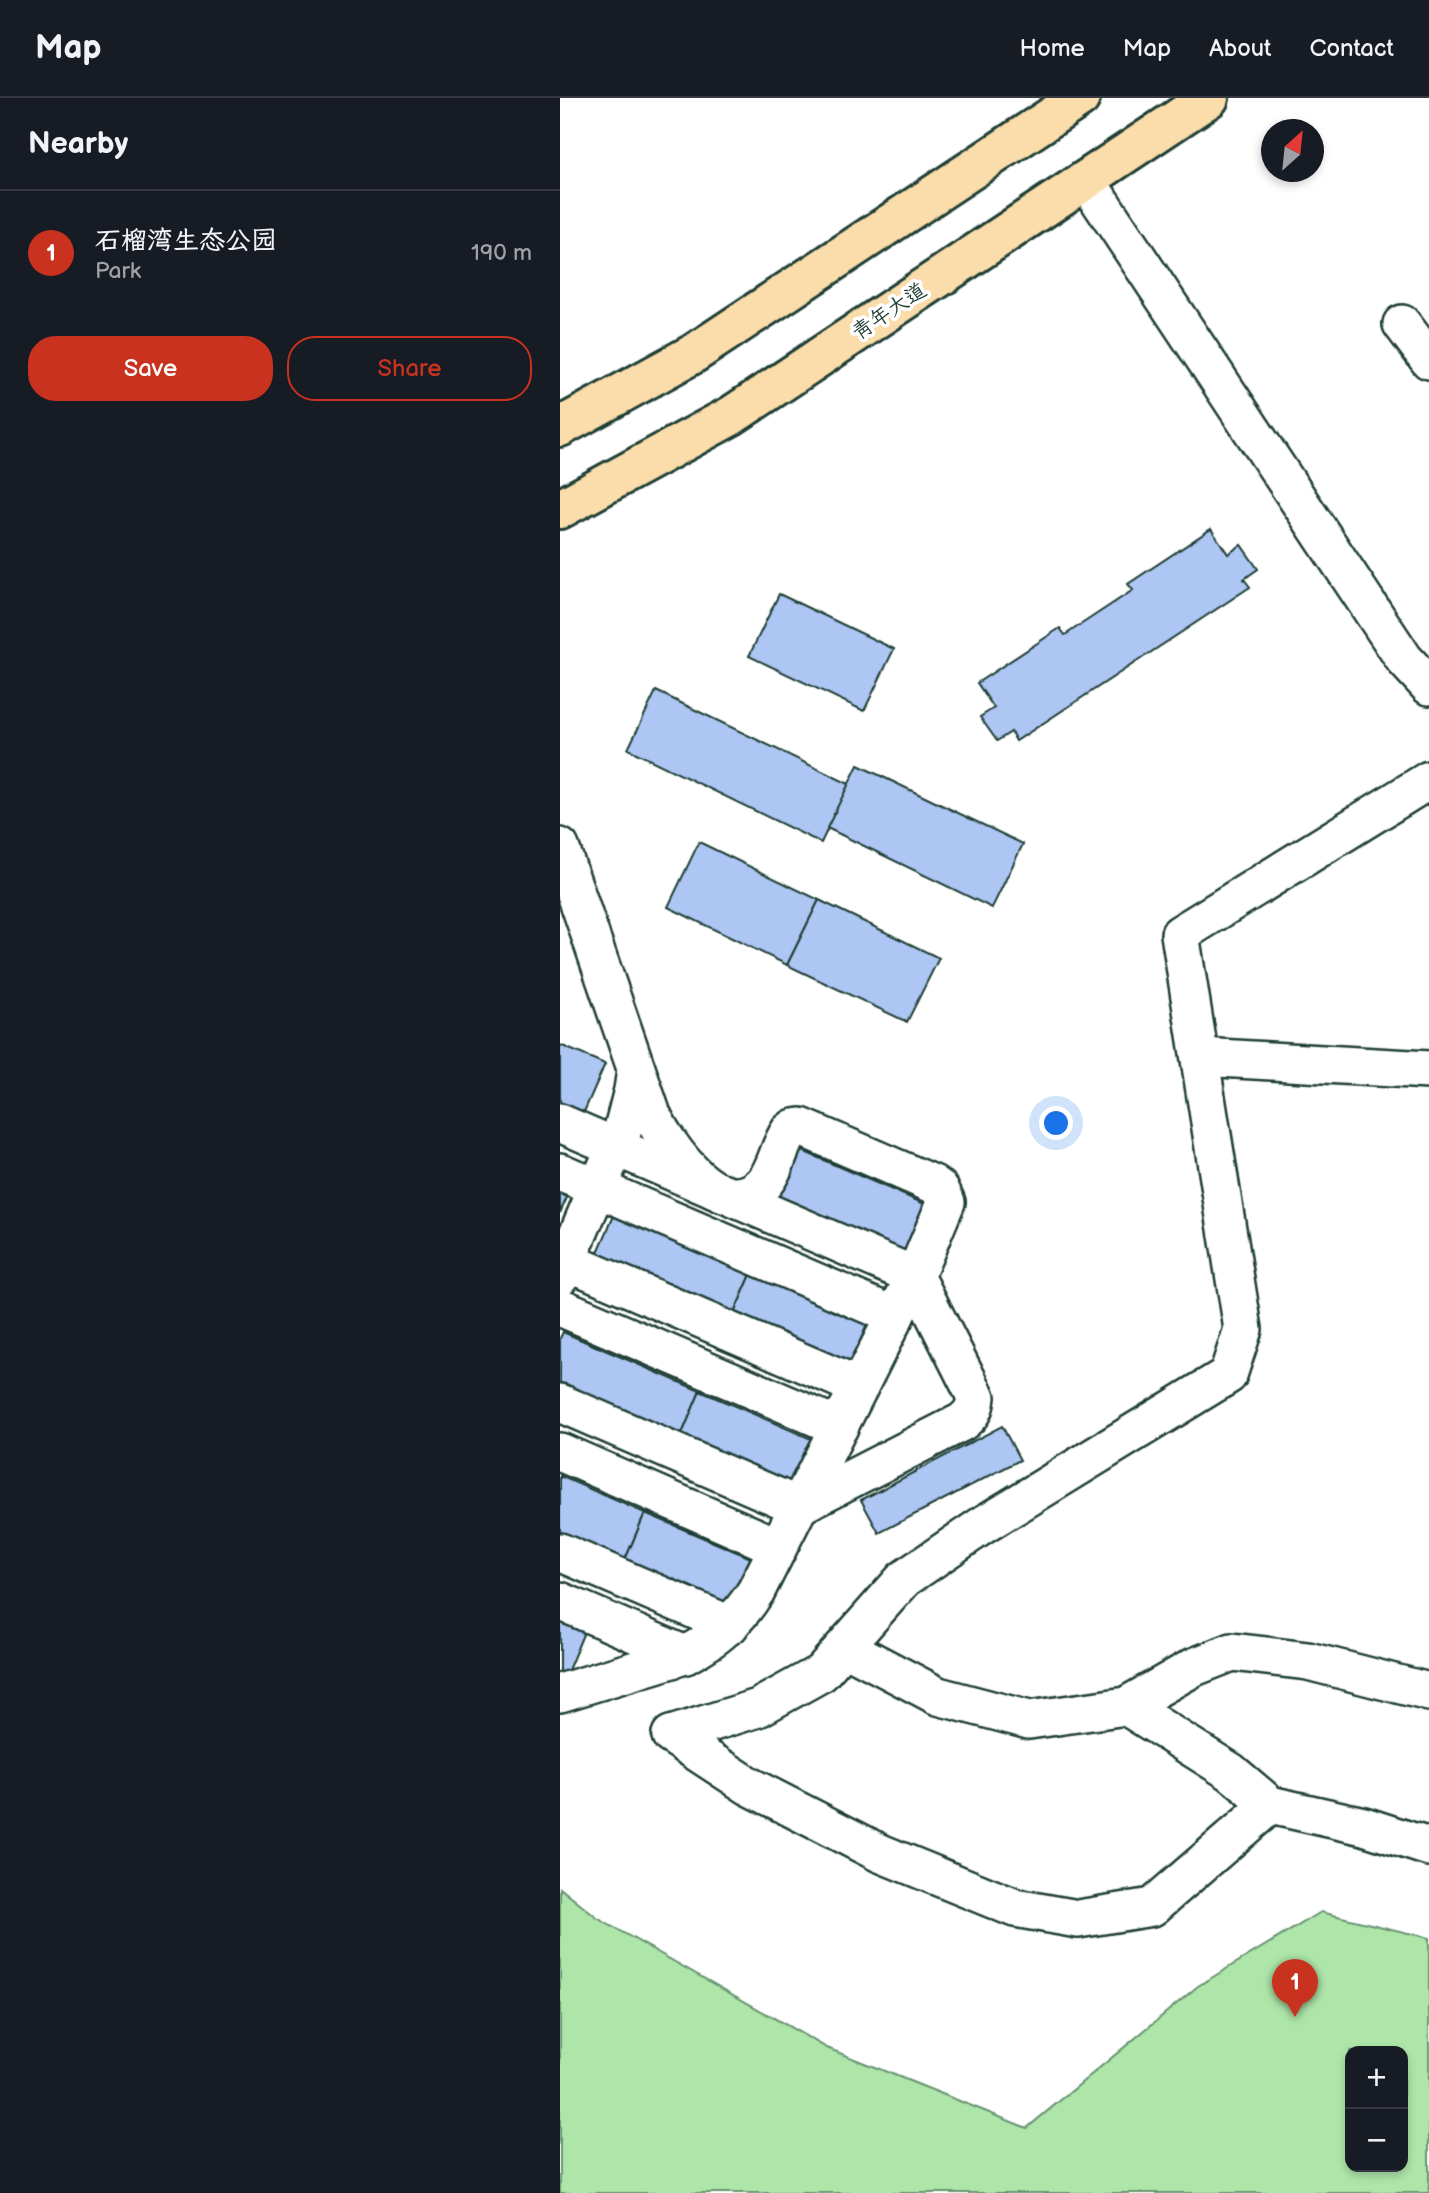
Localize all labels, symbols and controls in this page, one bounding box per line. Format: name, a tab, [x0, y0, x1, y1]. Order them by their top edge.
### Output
text: Map	[35, 28, 101, 68]
text: Home	[1020, 34, 1085, 63]
text: Map	[1123, 34, 1171, 63]
text: About	[1209, 34, 1271, 63]
text: Contact	[1309, 34, 1394, 63]
north arrow	[1261, 119, 1324, 182]
text: Nearby	[28, 126, 128, 162]
text: 石榴湾生态公园	[95, 226, 277, 257]
text: 1	[46, 239, 56, 267]
text: 190 m	[471, 239, 532, 267]
text: Park	[95, 257, 141, 285]
street label: 青年大道	[847, 278, 931, 345]
button: Save	[28, 336, 273, 401]
button: Share	[287, 336, 532, 401]
your location	[1039, 1106, 1073, 1140]
pin: 1	[1272, 1959, 1318, 2017]
map controls	[1345, 2046, 1408, 2172]
button: +	[1345, 2046, 1408, 2109]
button: −	[1345, 2109, 1408, 2172]

